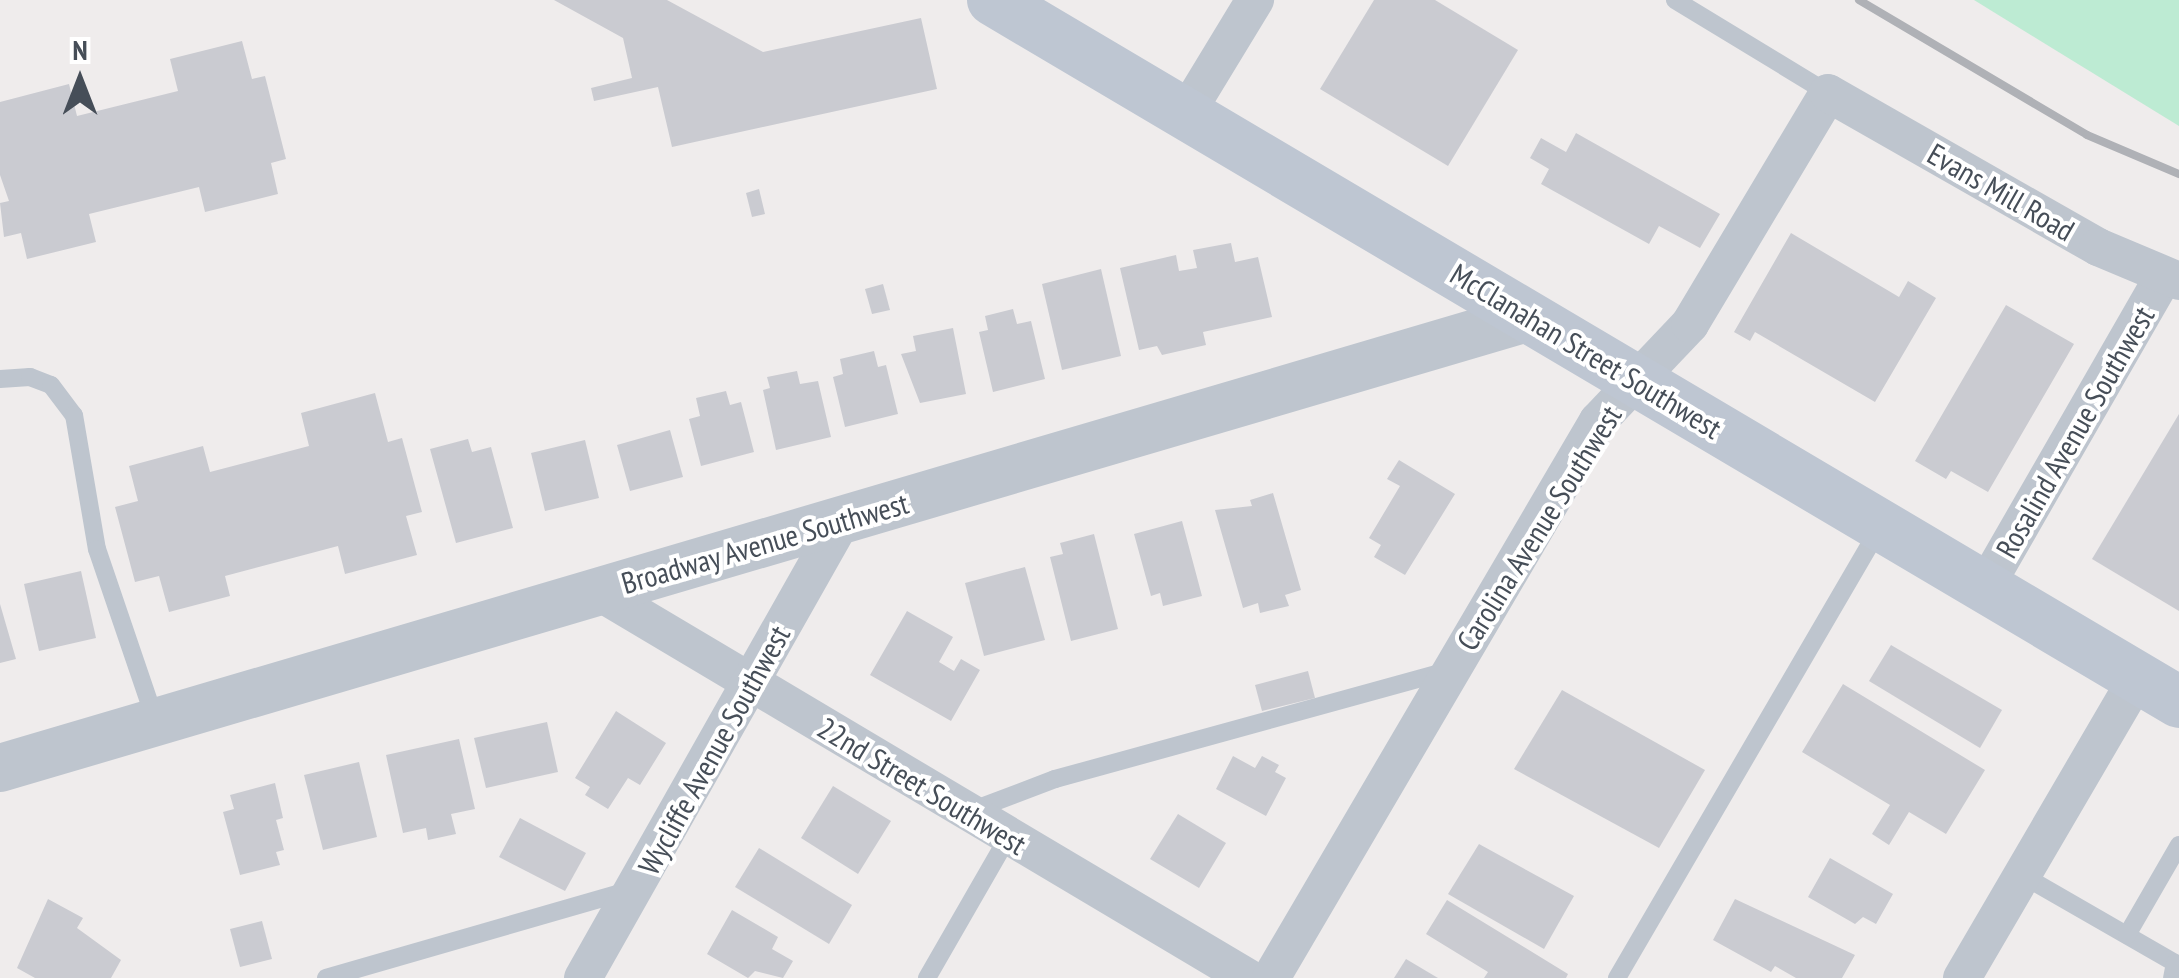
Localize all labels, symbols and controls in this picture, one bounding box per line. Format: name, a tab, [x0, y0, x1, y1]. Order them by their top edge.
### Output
north arrow	[30, 30, 130, 130]
text: N	[72, 31, 88, 68]
street label: Evans Mill Road	[1921, 136, 2081, 248]
street label: McClanahan Street Southwest	[1444, 256, 1728, 446]
street label: Rosalind Avenue Southwest	[1988, 300, 2162, 564]
street label: Carolina Avenue Southwest	[1449, 399, 1629, 657]
street label: Broadway Avenue Southwest	[617, 485, 913, 601]
street label: Wycliffe Avenue Southwest	[630, 619, 798, 881]
street label: 22nd Street Southwest	[811, 710, 1033, 862]

